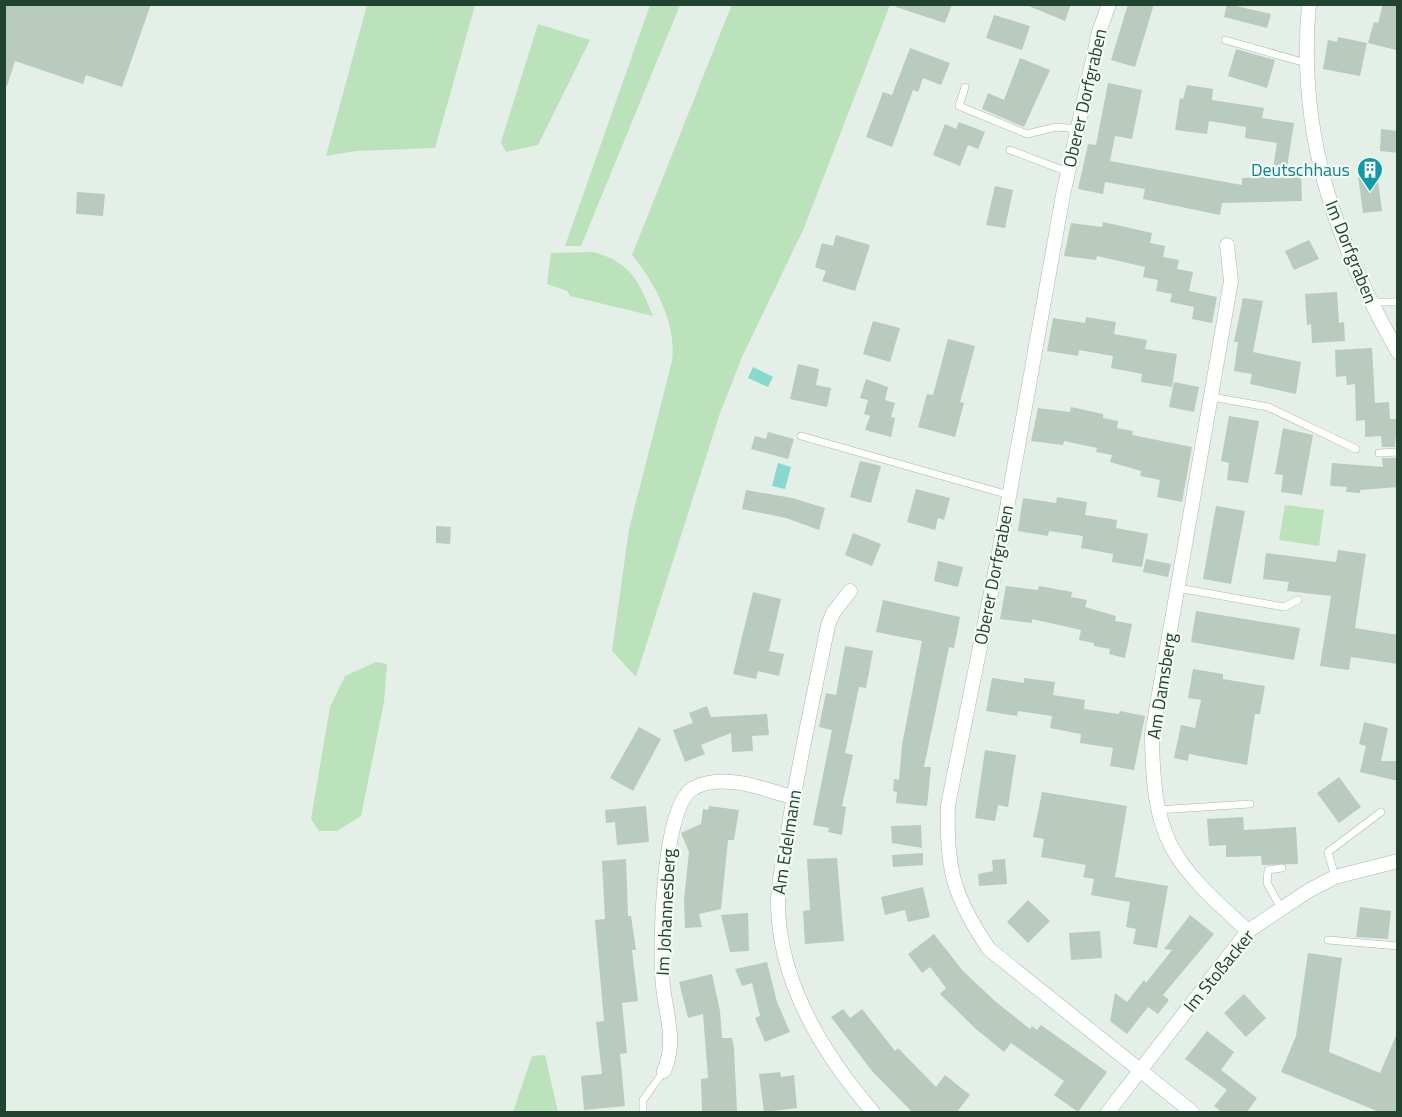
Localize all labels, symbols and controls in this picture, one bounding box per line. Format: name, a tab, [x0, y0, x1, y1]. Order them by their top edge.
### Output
street label: Oberer Dorfgraben	[1055, 26, 1114, 170]
building icon: Deutschhaus	[1355, 155, 1385, 193]
place label: Deutschhaus	[1251, 156, 1350, 183]
street label: Im Dorfgraben	[1318, 196, 1384, 308]
street label: Oberer Dorfgraben	[967, 503, 1020, 647]
street label: Am Damsberg	[1140, 631, 1183, 741]
street label: Am Edelmann	[765, 788, 808, 896]
street label: Im Johannesberg	[649, 848, 682, 976]
street label: Im Stoßacker	[1177, 923, 1260, 1018]

